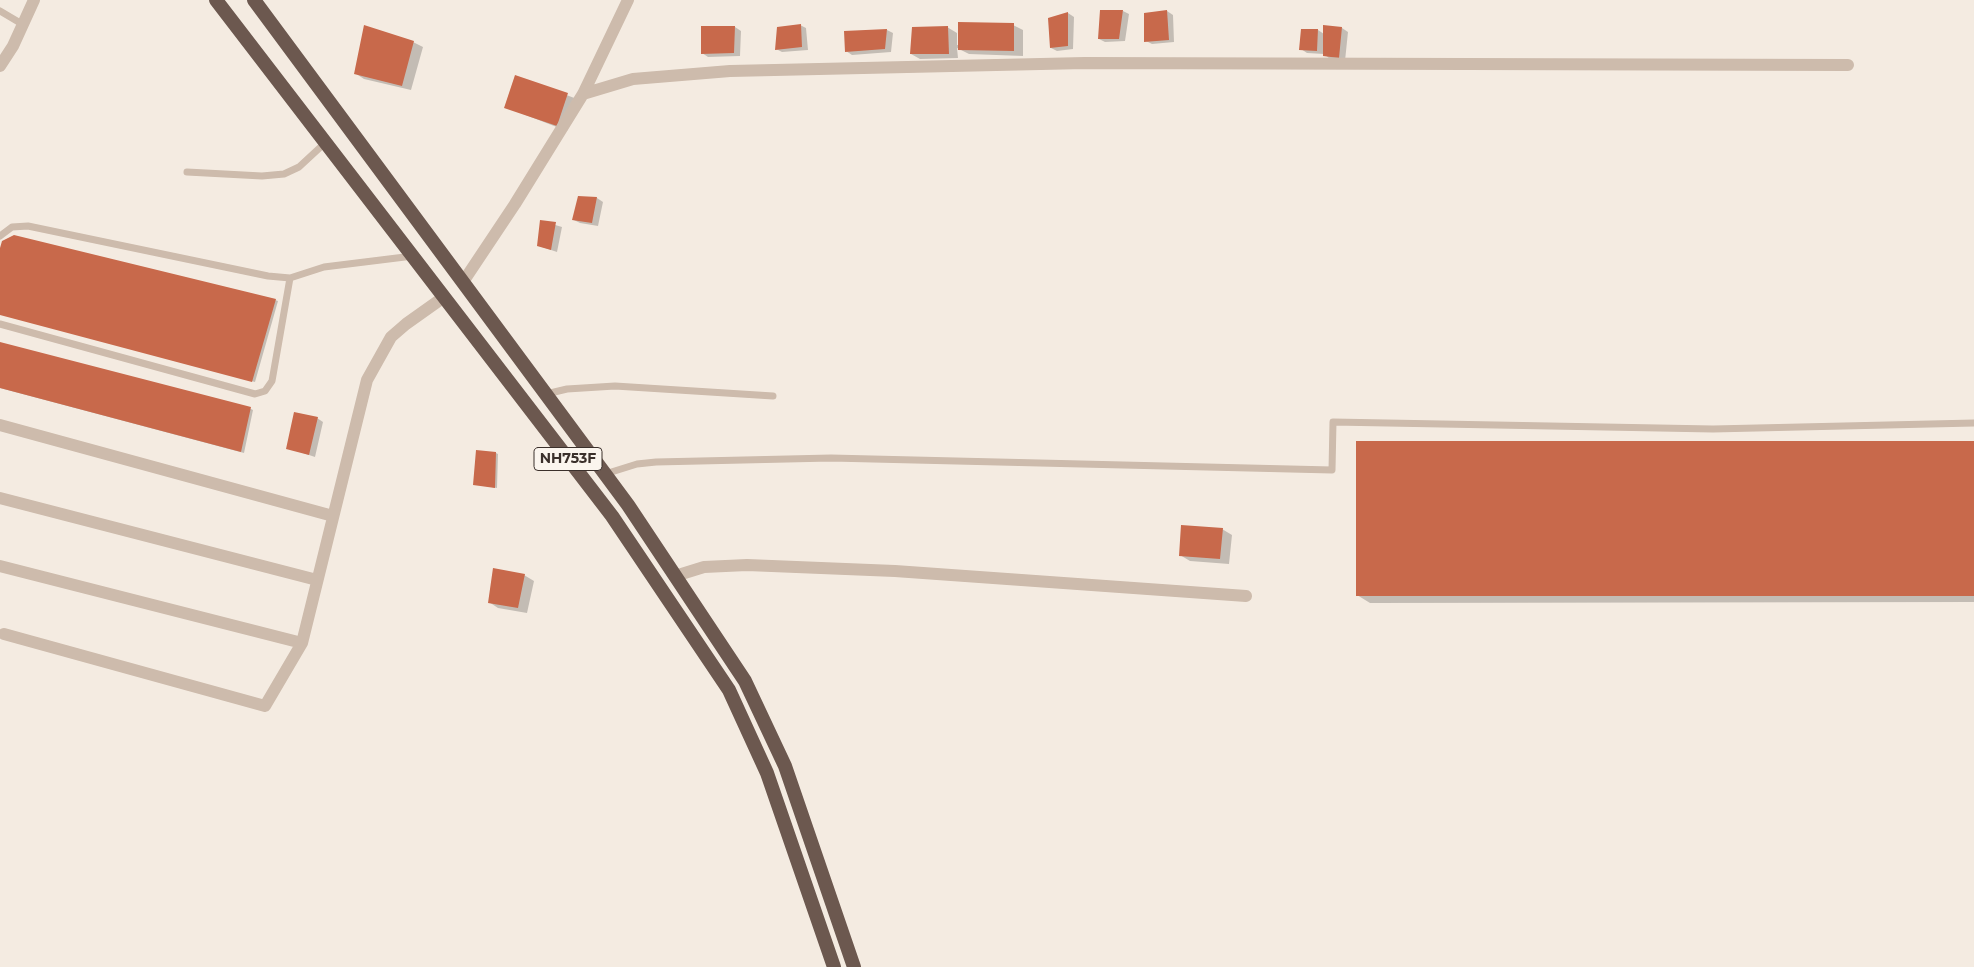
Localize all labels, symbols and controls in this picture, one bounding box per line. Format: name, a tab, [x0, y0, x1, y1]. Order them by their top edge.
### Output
road number: NH753F	[534, 448, 602, 470]

